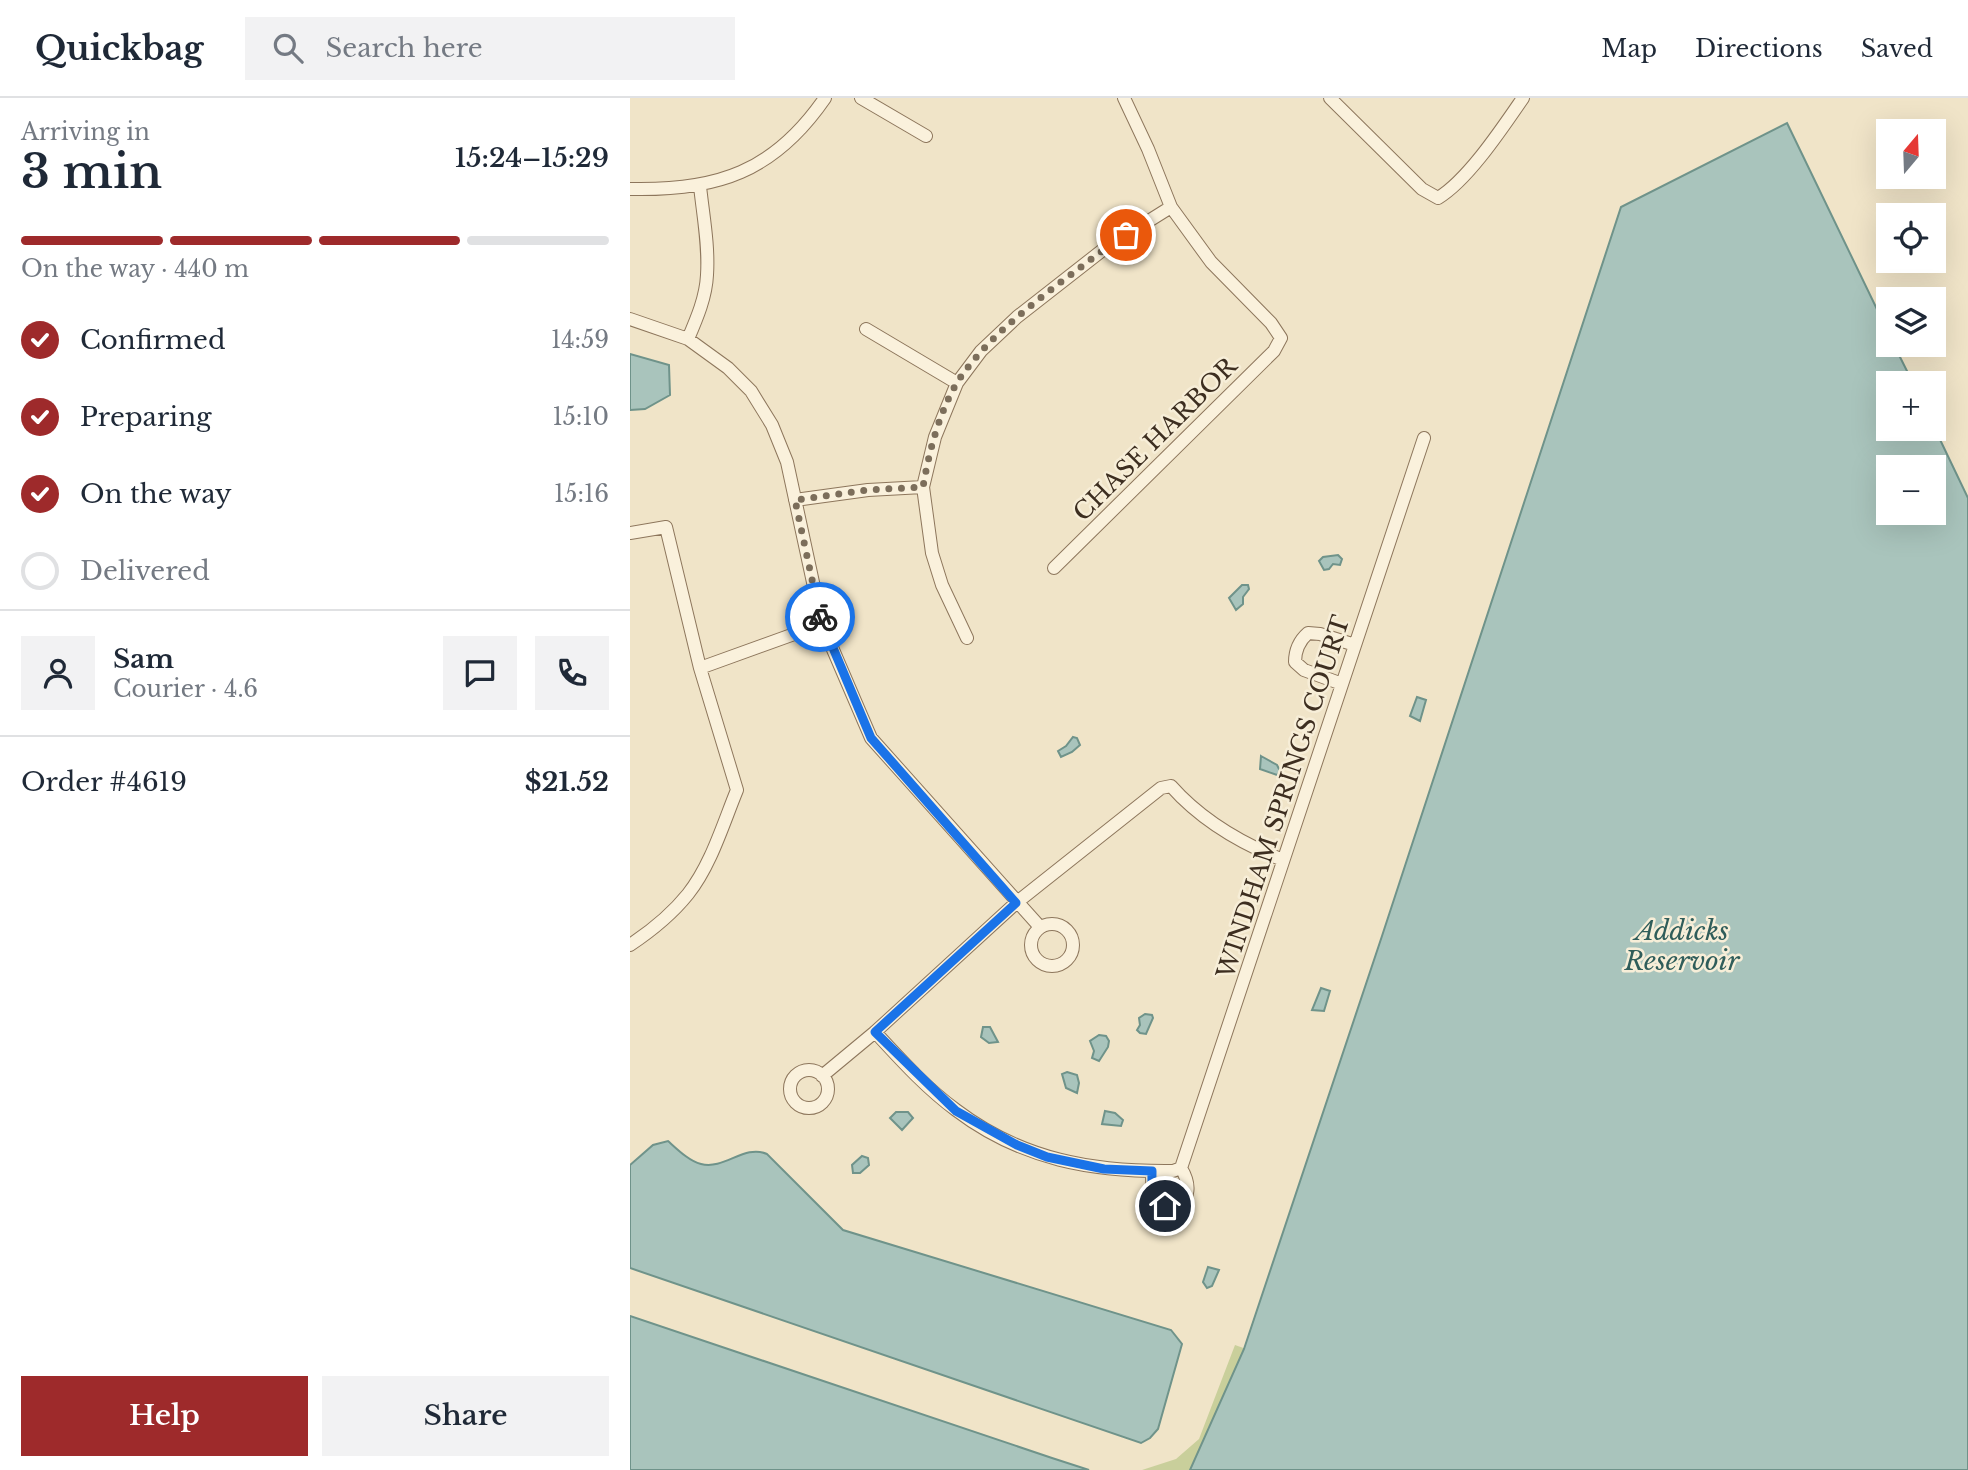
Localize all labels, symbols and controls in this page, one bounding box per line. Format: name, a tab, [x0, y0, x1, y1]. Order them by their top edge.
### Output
search box	[245, 17, 735, 80]
text: Quickbag	[35, 28, 203, 69]
icon: search	[269, 29, 307, 67]
text: Search here	[325, 32, 483, 64]
text: Map	[1601, 34, 1657, 63]
text: Directions	[1695, 34, 1823, 63]
text: Saved	[1861, 34, 1933, 63]
text: Arriving in	[21, 118, 150, 146]
north arrow	[1876, 119, 1946, 189]
map controls	[1876, 119, 1946, 525]
text: 15:24–15:29	[455, 142, 609, 174]
text: 3 min	[21, 143, 162, 200]
button: locate	[1876, 203, 1946, 273]
pin	[1096, 205, 1156, 265]
icon: bag	[1107, 216, 1145, 254]
text: On the way · 440 m	[21, 255, 249, 283]
button: layers	[1876, 287, 1946, 357]
icon: check	[21, 321, 59, 359]
text: Confirmed	[80, 324, 225, 356]
text: 14:59	[551, 326, 609, 354]
street label: CHASE HARBOR	[1067, 351, 1243, 527]
button: +	[1876, 371, 1946, 441]
icon: check	[21, 398, 59, 436]
text: Preparing	[80, 401, 212, 433]
text: 15:10	[552, 403, 609, 431]
button: −	[1876, 455, 1946, 525]
icon: check	[21, 475, 59, 513]
text: On the way	[80, 478, 232, 510]
text: 15:16	[554, 480, 609, 508]
text: Delivered	[80, 555, 210, 587]
courier	[785, 582, 855, 652]
icon: bike	[801, 598, 839, 636]
street label: WINDHAM SPRINGS COURT	[1210, 612, 1355, 983]
button: person	[21, 636, 95, 710]
button: chat	[443, 636, 517, 710]
button: phone	[535, 636, 609, 710]
text: Sam	[113, 643, 174, 675]
text: Courier · 4.6	[113, 675, 258, 703]
text: Order #4619	[21, 766, 187, 798]
text: $21.52	[525, 766, 609, 798]
water label: Addicks Reservoir	[1624, 915, 1740, 977]
pin	[1135, 1176, 1195, 1236]
icon: home	[1146, 1187, 1184, 1225]
button: Help	[21, 1376, 308, 1456]
button: Share	[322, 1376, 609, 1456]

